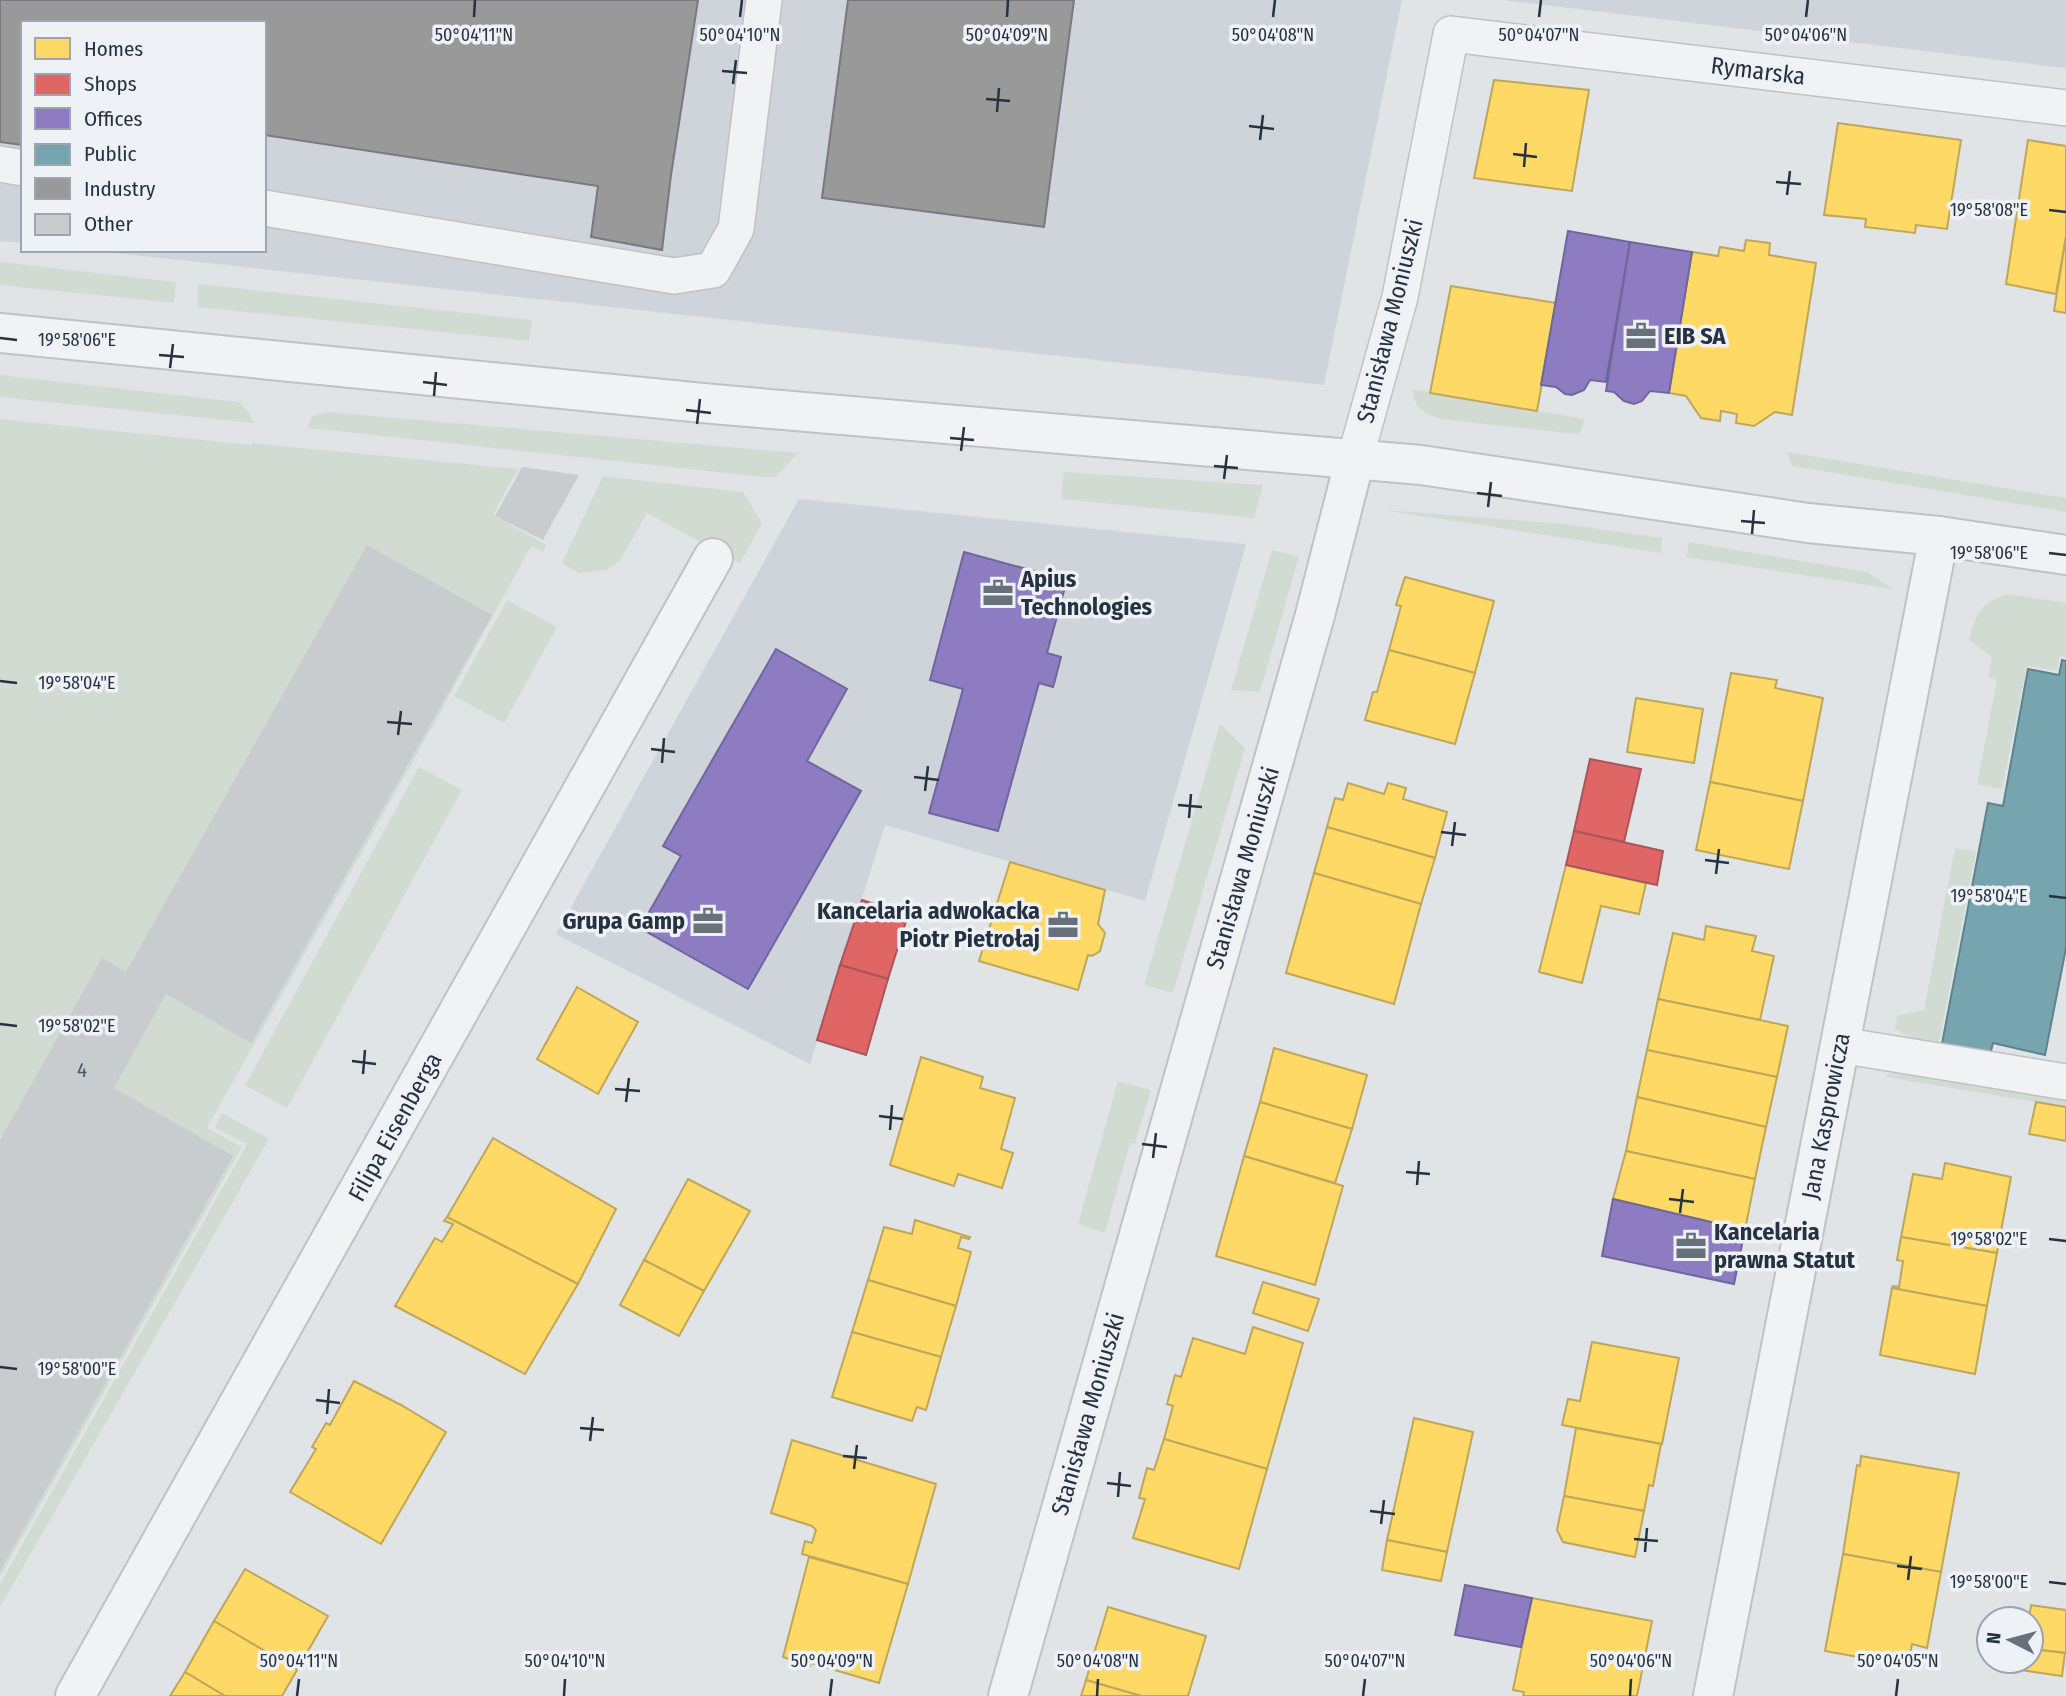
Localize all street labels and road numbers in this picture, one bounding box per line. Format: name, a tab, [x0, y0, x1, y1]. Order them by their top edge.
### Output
street label: Rymarska	[1709, 51, 1807, 91]
street label: Stanisława Moniuszki	[1351, 216, 1429, 426]
street label: Stanisława Moniuszki	[1201, 764, 1285, 972]
street label: Jana Kasprowicza	[1796, 1030, 1856, 1202]
street label: Filipa Eisenberga	[343, 1048, 447, 1206]
street label: Stanisława Moniuszki	[1046, 1310, 1130, 1518]

